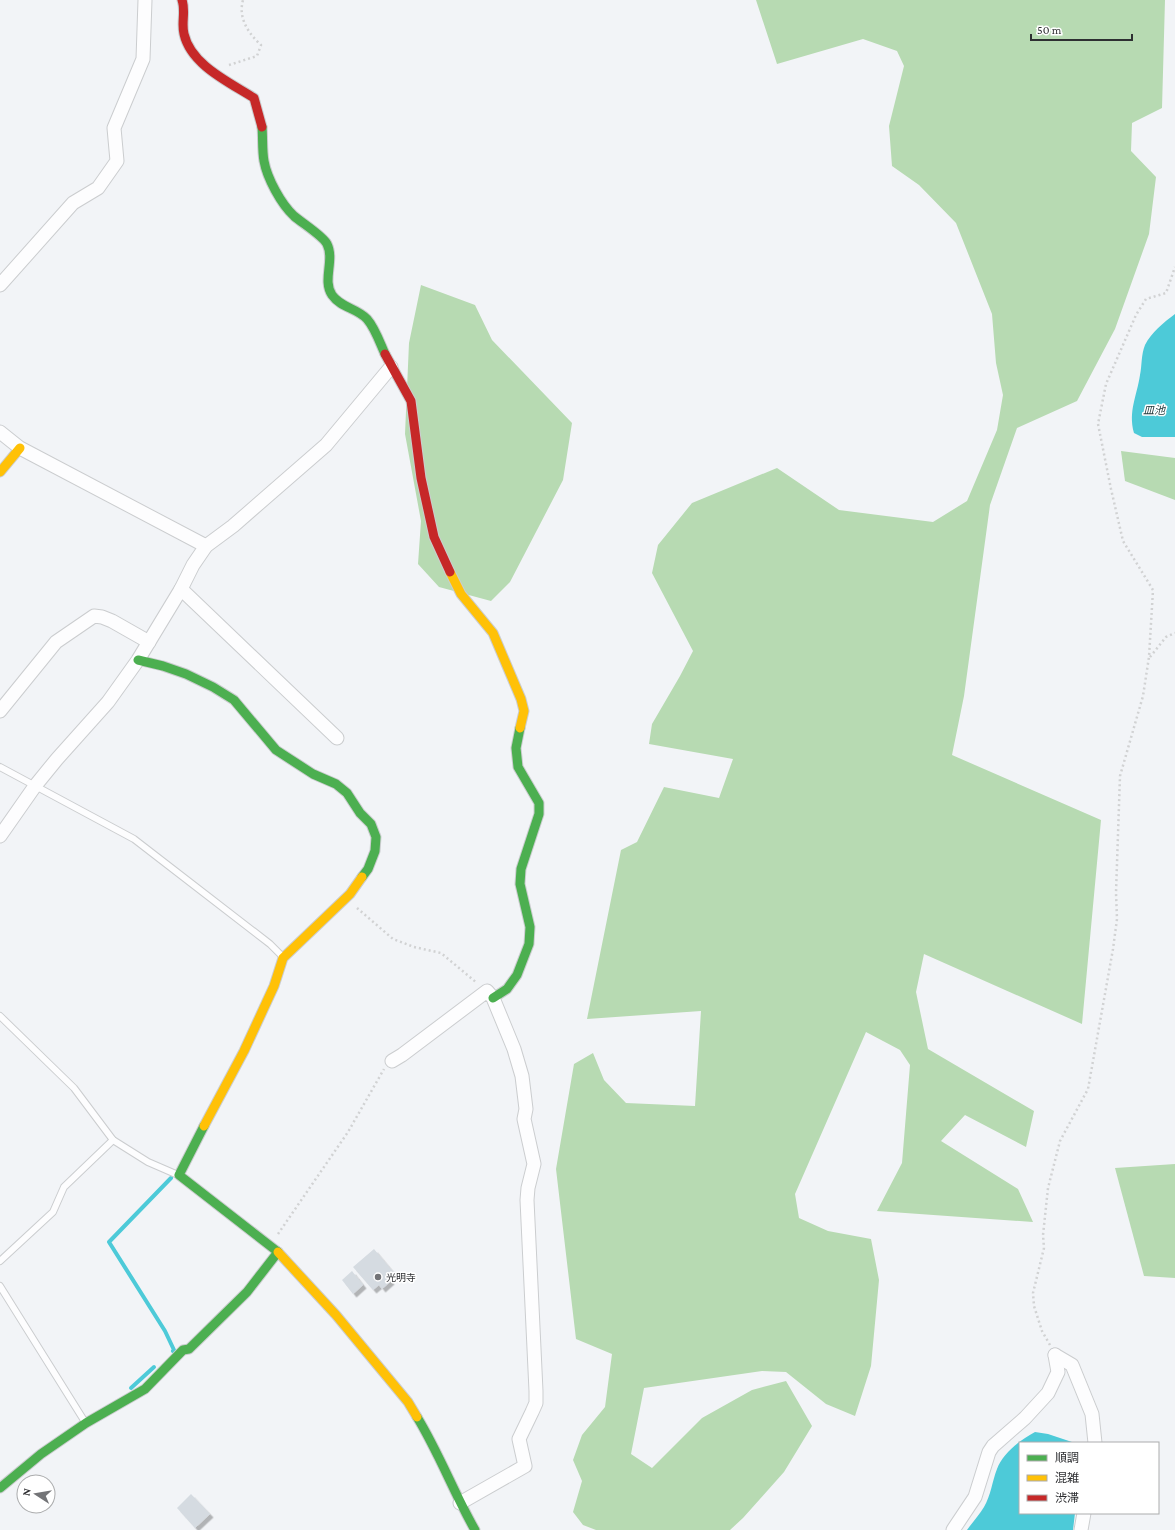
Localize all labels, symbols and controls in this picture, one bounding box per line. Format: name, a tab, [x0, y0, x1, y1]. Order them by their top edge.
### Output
scale bar	[1031, 16, 1132, 42]
text: 50 m	[1037, 23, 1062, 37]
water label: 皿池	[1143, 404, 1166, 416]
marker: 光明寺	[373, 1272, 383, 1282]
place label: 光明寺	[386, 1272, 416, 1283]
legend	[1019, 1442, 1159, 1514]
text: 順調	[1055, 1451, 1079, 1465]
text: 混雑	[1055, 1471, 1079, 1485]
north arrow	[16, 1474, 56, 1514]
text: N	[20, 1487, 33, 1497]
text: 渋滞	[1055, 1491, 1079, 1505]

